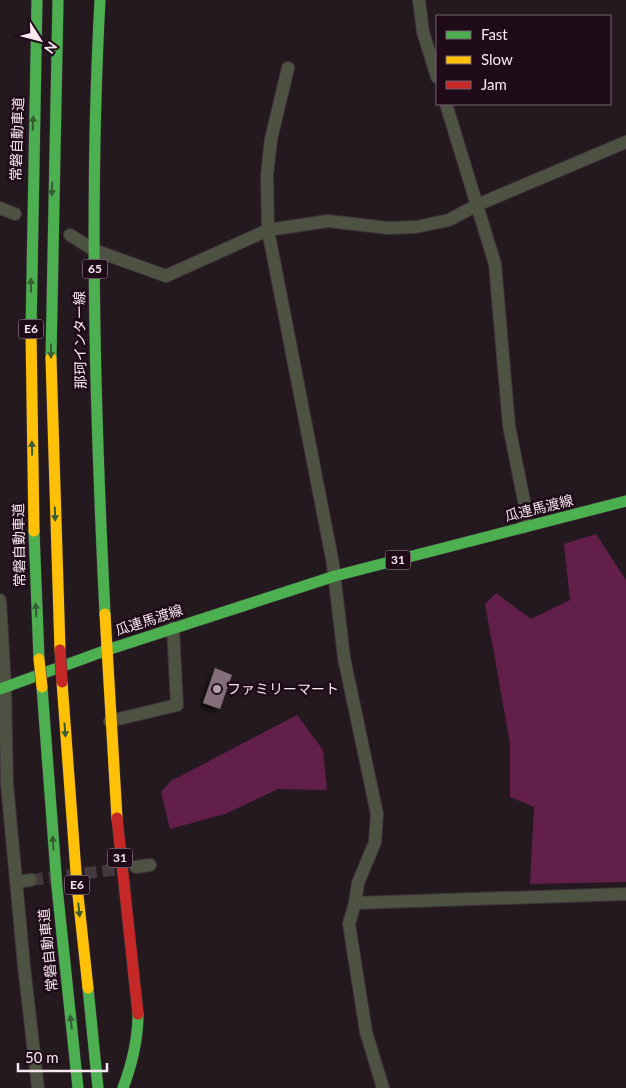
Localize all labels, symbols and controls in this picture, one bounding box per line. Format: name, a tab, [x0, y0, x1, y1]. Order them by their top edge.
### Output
north arrow	[15, 15, 65, 65]
legend	[436, 15, 611, 105]
text: Fast	[481, 25, 508, 43]
text: N	[41, 39, 61, 57]
text: Slow	[481, 50, 513, 68]
text: Jam	[481, 75, 507, 93]
street label: 常磐自動車道	[7, 97, 26, 181]
one-way arrow	[29, 114, 37, 130]
one-way arrow	[48, 181, 56, 197]
road number: 65	[82, 260, 108, 278]
one-way arrow	[27, 277, 35, 293]
street label: 那珂インター線	[70, 291, 89, 389]
road number: E6	[18, 320, 44, 338]
one-way arrow	[47, 343, 55, 359]
one-way arrow	[28, 439, 36, 455]
street label: 瓜連馬渡線	[503, 491, 575, 524]
street label: 常磐自動車道	[9, 503, 28, 587]
one-way arrow	[51, 506, 59, 522]
road number: 31	[386, 550, 410, 570]
street label: 瓜連馬渡線	[113, 601, 185, 638]
one-way arrow	[32, 602, 40, 618]
place label: ファミリーマート	[227, 680, 339, 697]
marker: ファミリーマート	[211, 683, 223, 695]
one-way arrow	[62, 722, 70, 738]
one-way arrow	[49, 835, 57, 851]
road number: 31	[108, 848, 132, 868]
road number: E6	[64, 876, 90, 894]
one-way arrow	[75, 902, 83, 918]
street label: 常磐自動車道	[35, 907, 60, 993]
one-way arrow	[67, 1014, 75, 1030]
scale bar	[18, 1040, 106, 1072]
text: 50 m	[25, 1048, 59, 1066]

